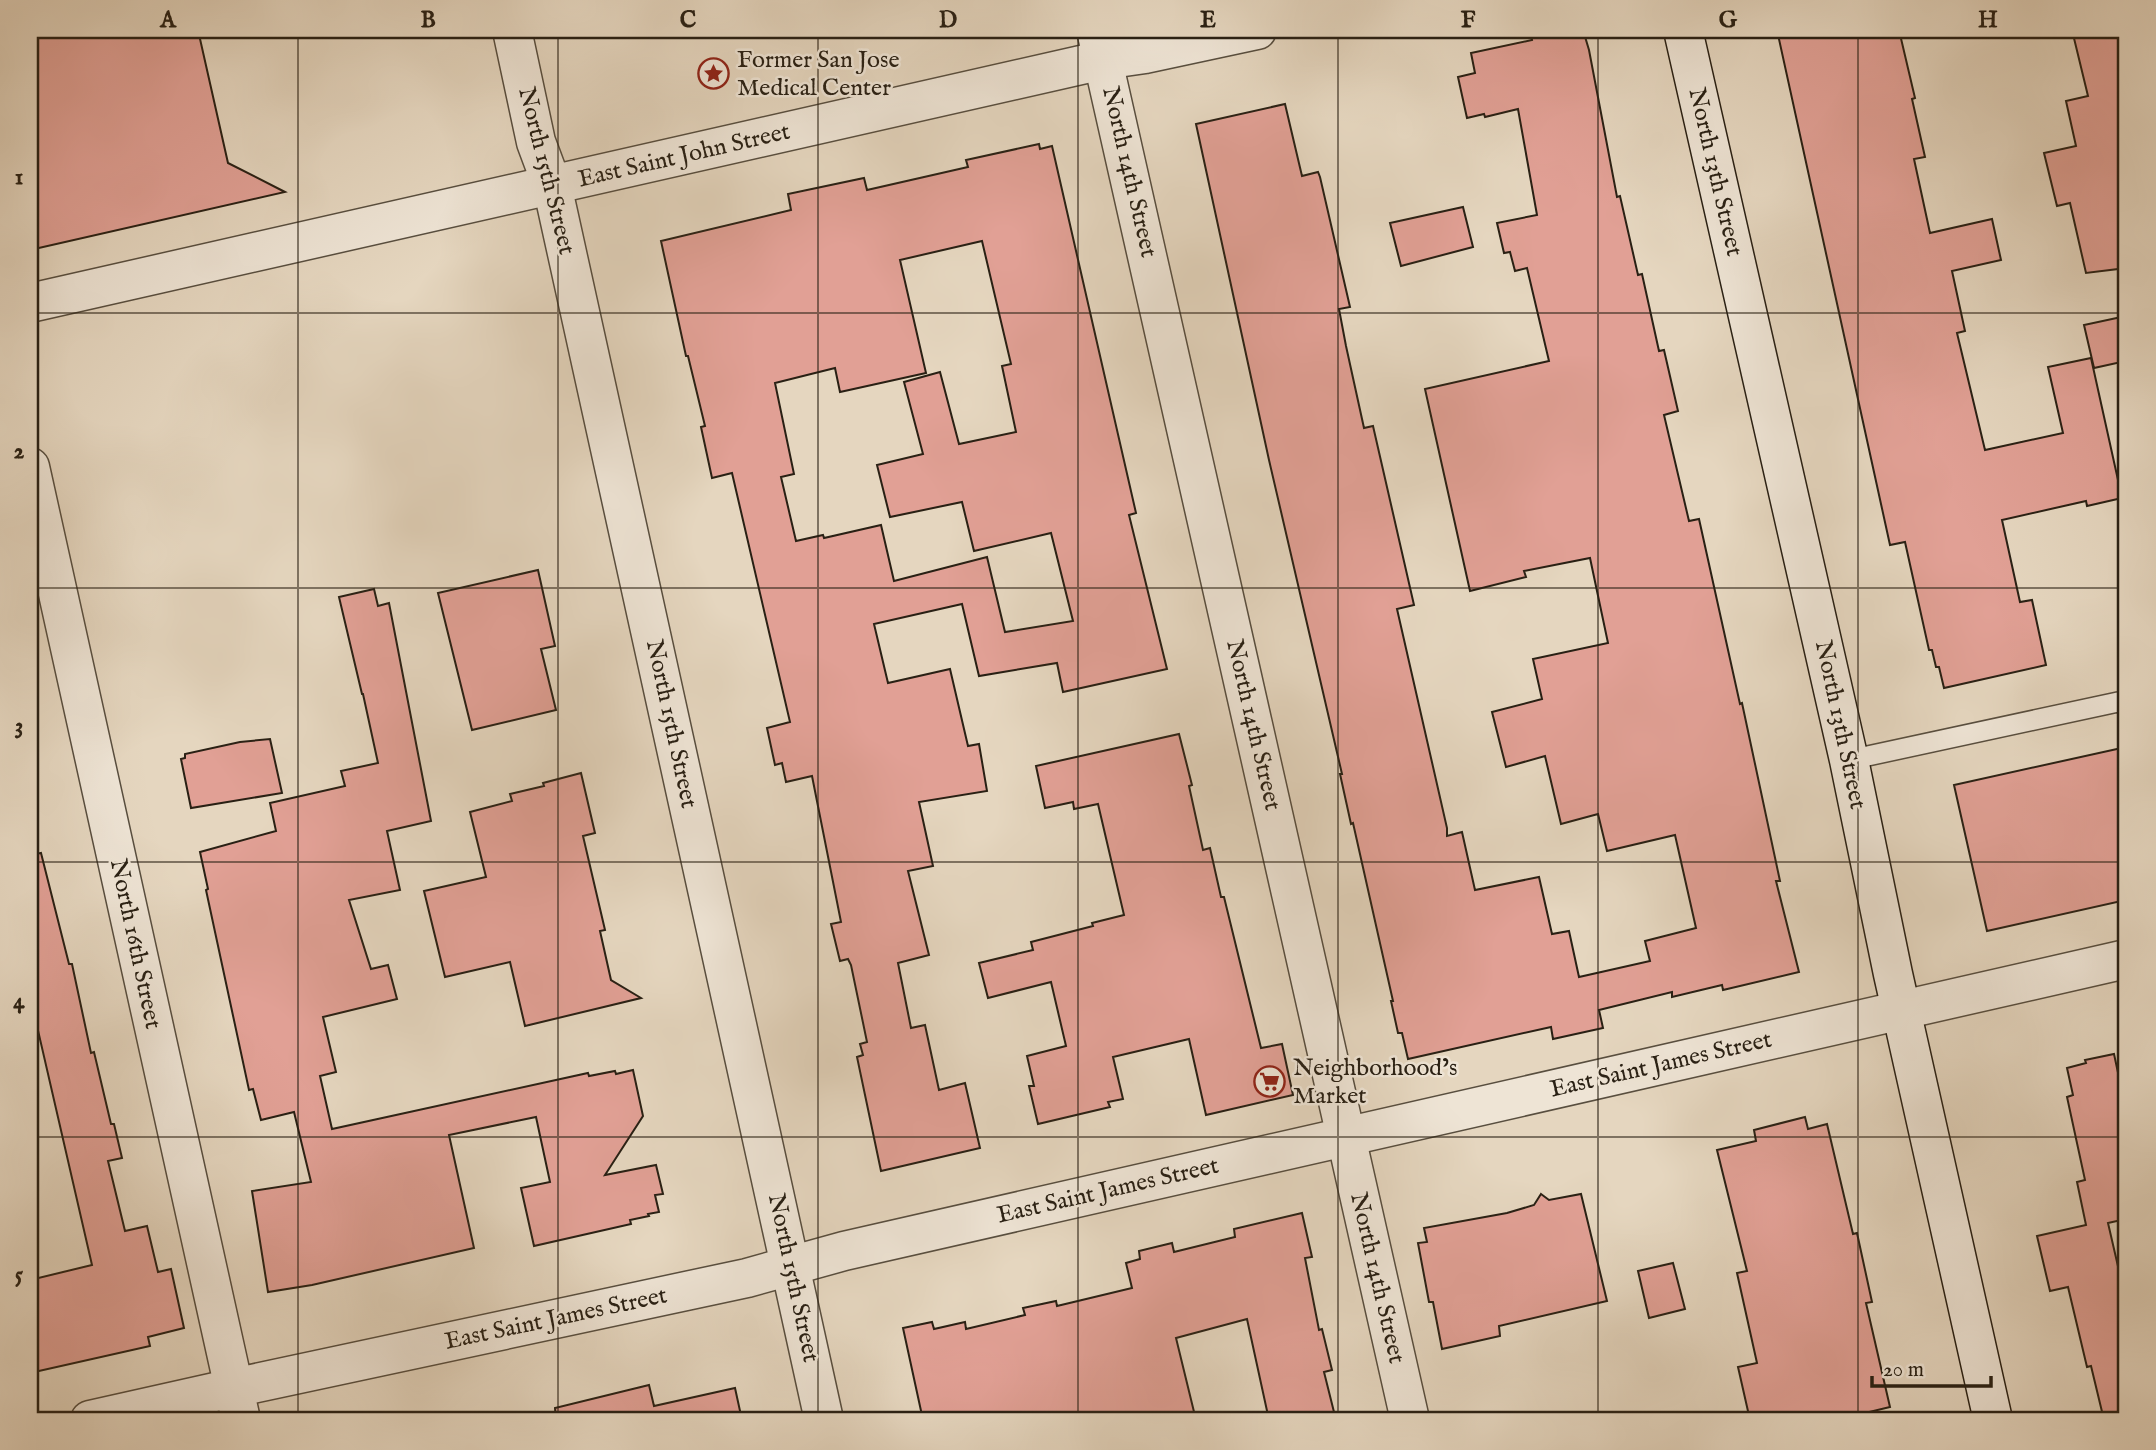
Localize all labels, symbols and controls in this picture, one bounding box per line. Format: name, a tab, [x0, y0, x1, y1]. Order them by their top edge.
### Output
text: A	[159, 6, 177, 35]
text: B	[420, 6, 436, 35]
text: C	[680, 6, 697, 35]
text: D	[939, 6, 957, 35]
text: E	[1200, 6, 1216, 35]
text: F	[1461, 6, 1476, 35]
text: G	[1719, 6, 1738, 35]
text: H	[1978, 6, 1998, 35]
place label: Former San Jose Medical Center	[737, 45, 899, 104]
place icon: Former San Jose Medical Center	[697, 57, 731, 91]
street label: North 14th Street	[1094, 83, 1164, 261]
street label: North 15th Street	[510, 84, 582, 258]
street label: North 13th Street	[1681, 85, 1749, 259]
street label: East Saint John Street	[575, 117, 793, 195]
text: 1	[15, 163, 23, 192]
text: 2	[14, 437, 25, 466]
street label: North 14th Street	[1218, 636, 1288, 814]
street label: North 15th Street	[638, 637, 704, 811]
street label: North 13th Street	[1807, 638, 1873, 812]
text: 3	[15, 712, 23, 741]
street label: North 16th Street	[102, 856, 168, 1032]
text: 4	[13, 987, 25, 1016]
street label: East Saint James Street	[1547, 1024, 1775, 1106]
place label: Neighborhood’s Market	[1293, 1053, 1457, 1112]
supermarket icon: Neighborhood’s Market	[1253, 1065, 1287, 1099]
street label: East Saint James Street	[994, 1150, 1222, 1232]
street label: North 14th Street	[1342, 1189, 1412, 1367]
street label: North 15th Street	[760, 1191, 826, 1365]
text: 5	[15, 1261, 24, 1290]
street label: East Saint James Street	[442, 1280, 670, 1358]
scale bar	[1872, 1345, 1992, 1389]
text: 20 m	[1883, 1357, 1924, 1384]

